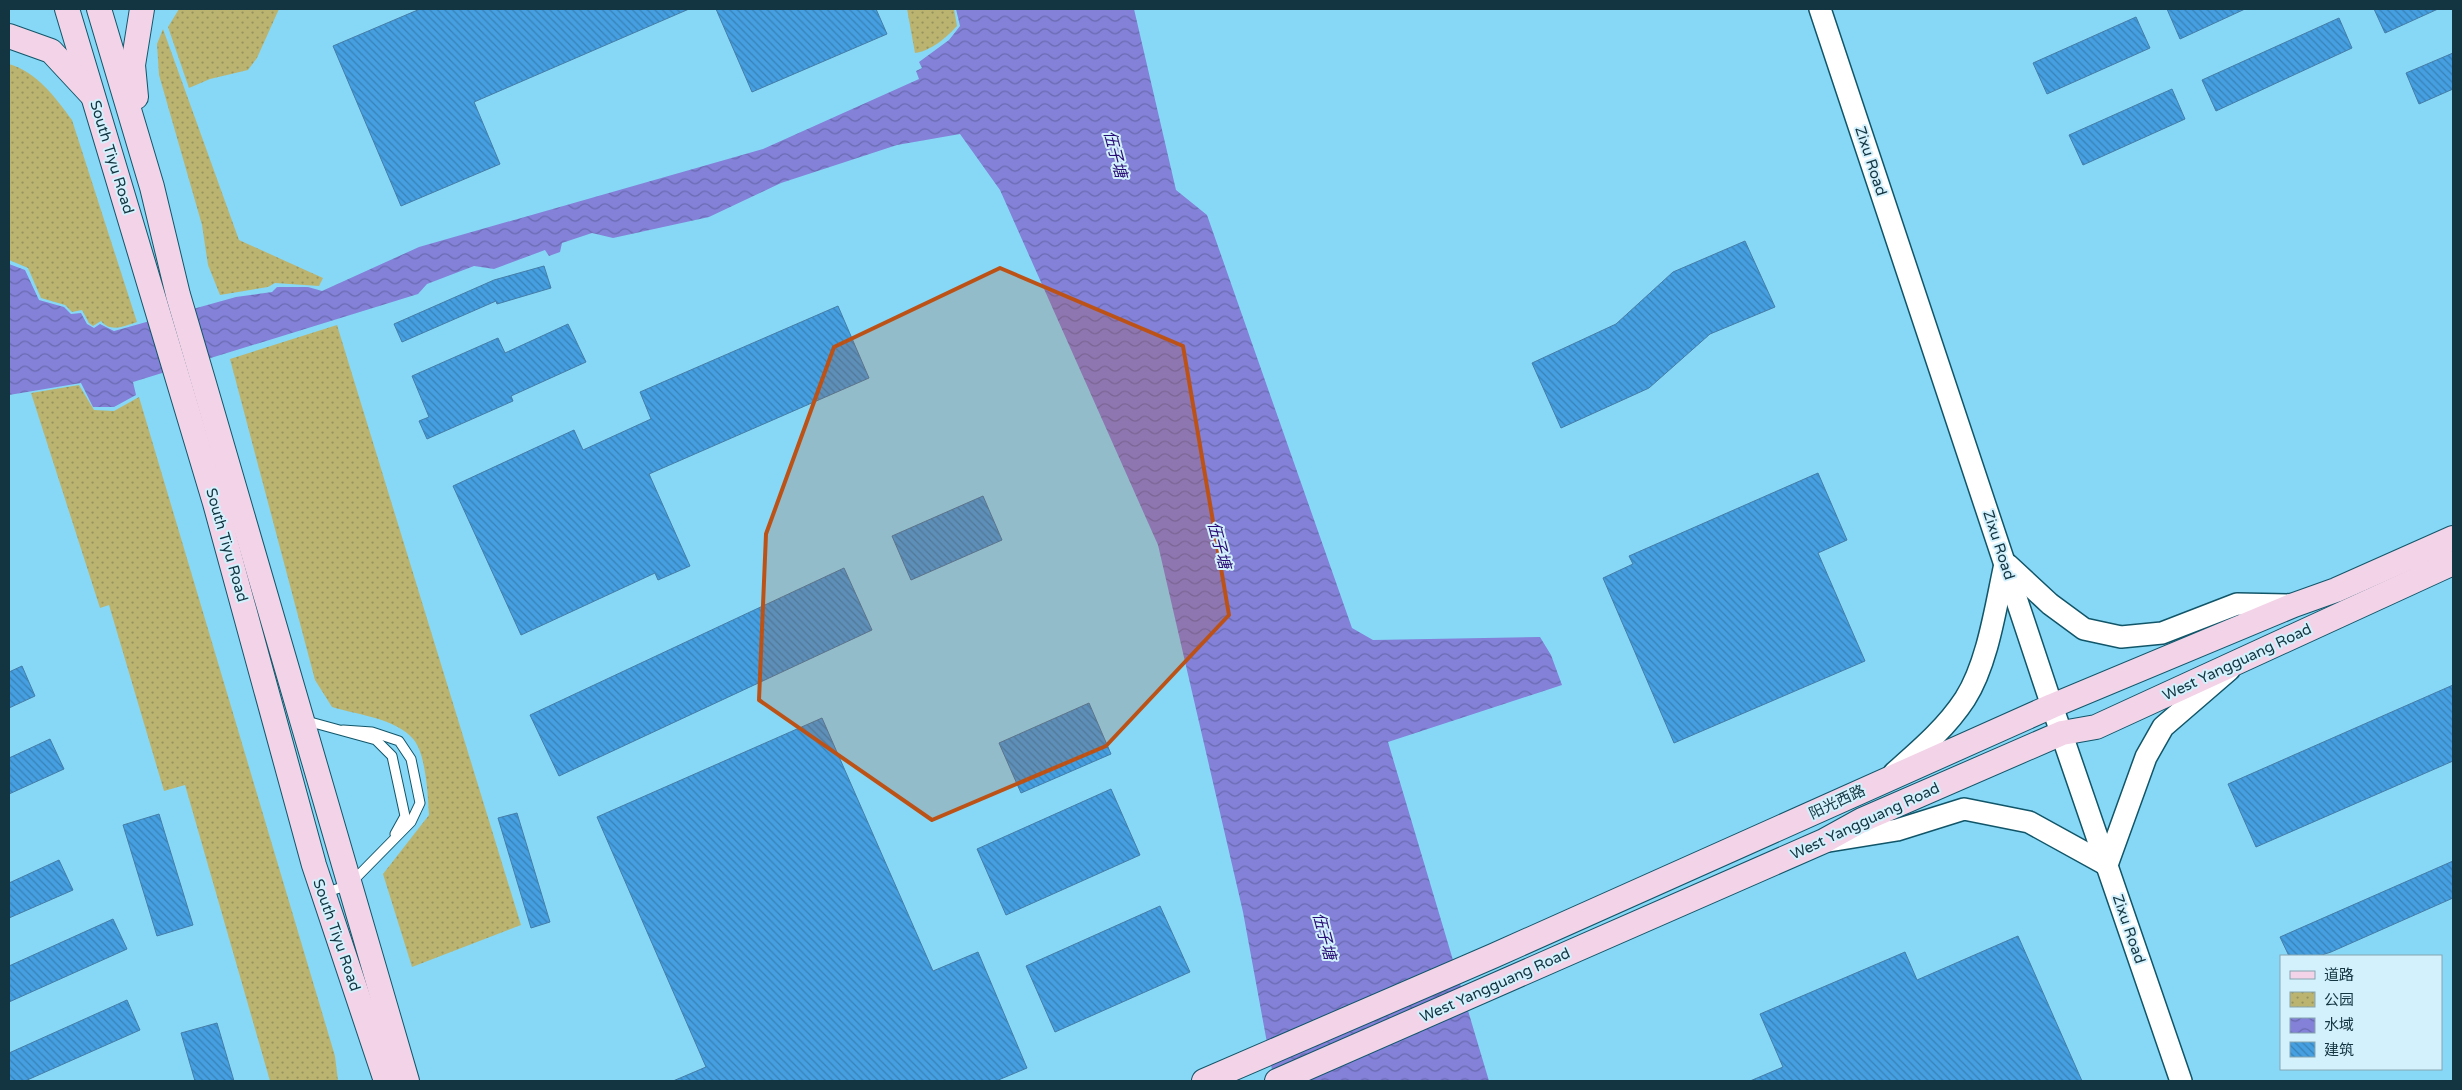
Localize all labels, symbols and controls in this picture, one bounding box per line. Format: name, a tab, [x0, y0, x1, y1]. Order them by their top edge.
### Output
street label: South Tiyu Road	[86, 98, 138, 216]
street label: Zixu Road	[1851, 124, 1891, 198]
water label: 伍子塘	[1099, 128, 1132, 183]
street label: South Tiyu Road	[202, 486, 252, 604]
street label: Zixu Road	[1979, 508, 2019, 582]
water label: 伍子塘	[1203, 519, 1236, 574]
street label: West Yangguang Road	[2160, 620, 2314, 704]
street label: West Yangguang Road	[1788, 779, 1942, 863]
street label: 阳光西路	[1806, 781, 1868, 823]
street label: South Tiyu Road	[309, 876, 365, 994]
street label: Zixu Road	[2109, 892, 2149, 966]
water label: 伍子塘	[1308, 910, 1341, 965]
street label: West Yangguang Road	[1417, 944, 1573, 1026]
legend	[2280, 955, 2442, 1070]
text: 道路	[2324, 966, 2354, 984]
text: 公园	[2324, 991, 2354, 1009]
text: 水域	[2324, 1016, 2354, 1034]
text: 建筑	[2324, 1041, 2354, 1059]

